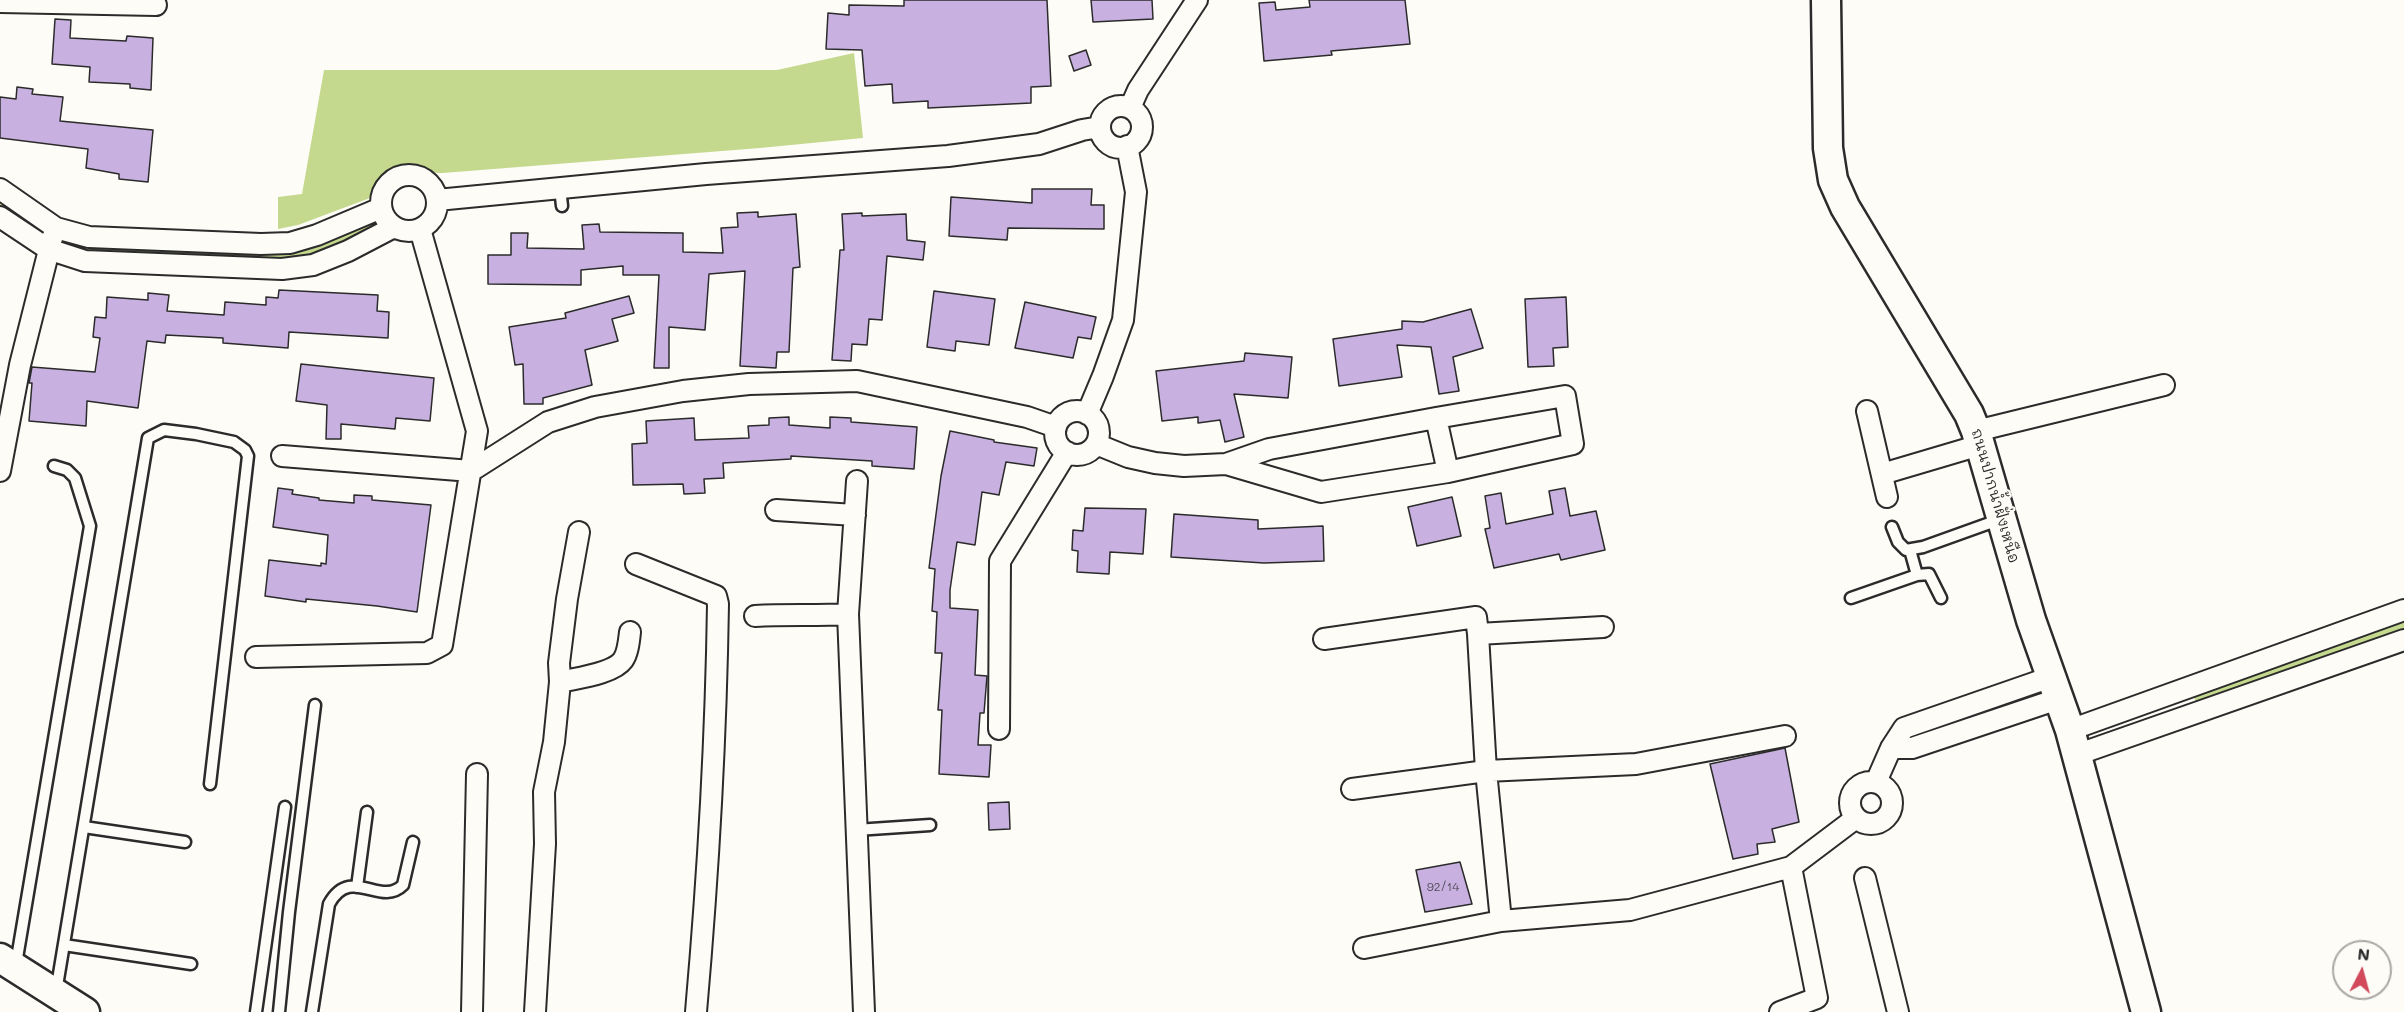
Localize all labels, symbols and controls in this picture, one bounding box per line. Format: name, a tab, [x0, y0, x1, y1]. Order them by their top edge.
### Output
street label: ถนนปากน้ำฝั่งเหนือ	[1967, 427, 2023, 565]
house number: 92/14	[1427, 880, 1459, 894]
north arrow	[2332, 940, 2392, 1000]
text: N	[2357, 943, 2371, 965]

